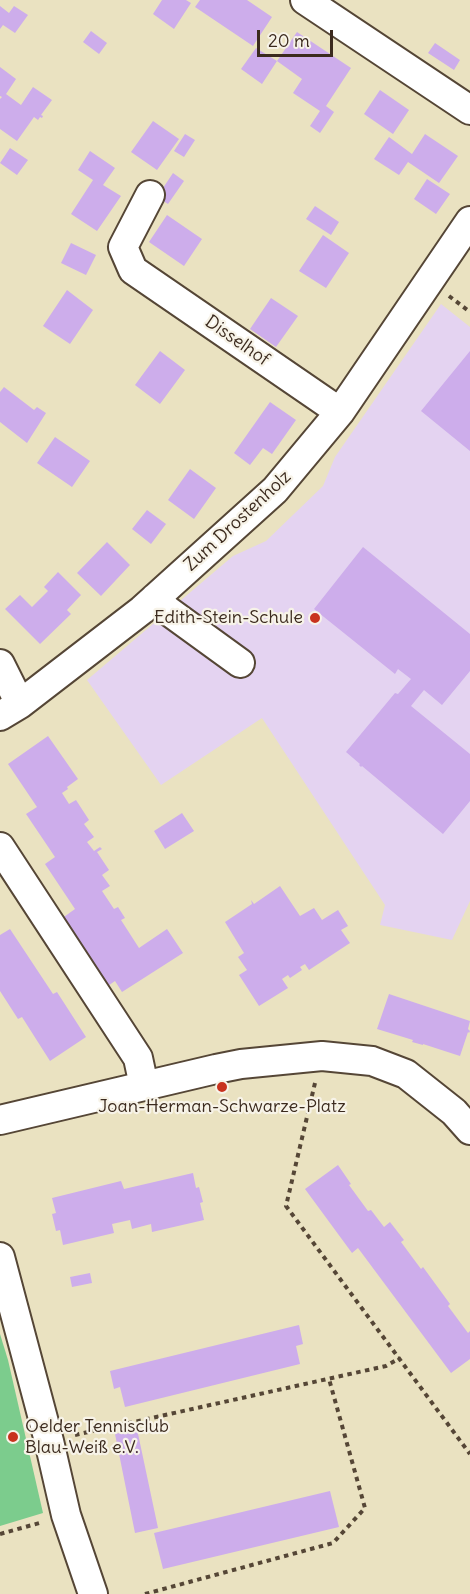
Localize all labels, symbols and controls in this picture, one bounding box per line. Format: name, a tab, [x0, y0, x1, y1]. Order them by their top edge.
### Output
scale bar	[260, 18, 336, 56]
text: 20 m	[268, 29, 310, 52]
street label: Disselhof	[201, 311, 273, 371]
street label: Zum Drostenholz	[180, 466, 296, 576]
place label: Edith-Stein-Schule	[154, 607, 303, 629]
marker: Edith-Stein-Schule	[308, 611, 322, 625]
marker: Joan-Herman-Schwarze-Platz	[215, 1080, 229, 1094]
place label: Joan-Herman-Schwarze-Platz	[98, 1096, 346, 1118]
place label: Oelder Tennisclub Blau-Weiß e.V.	[25, 1416, 169, 1458]
marker: Oelder Tennisclub Blau-Weiß e.V.	[6, 1430, 20, 1444]

